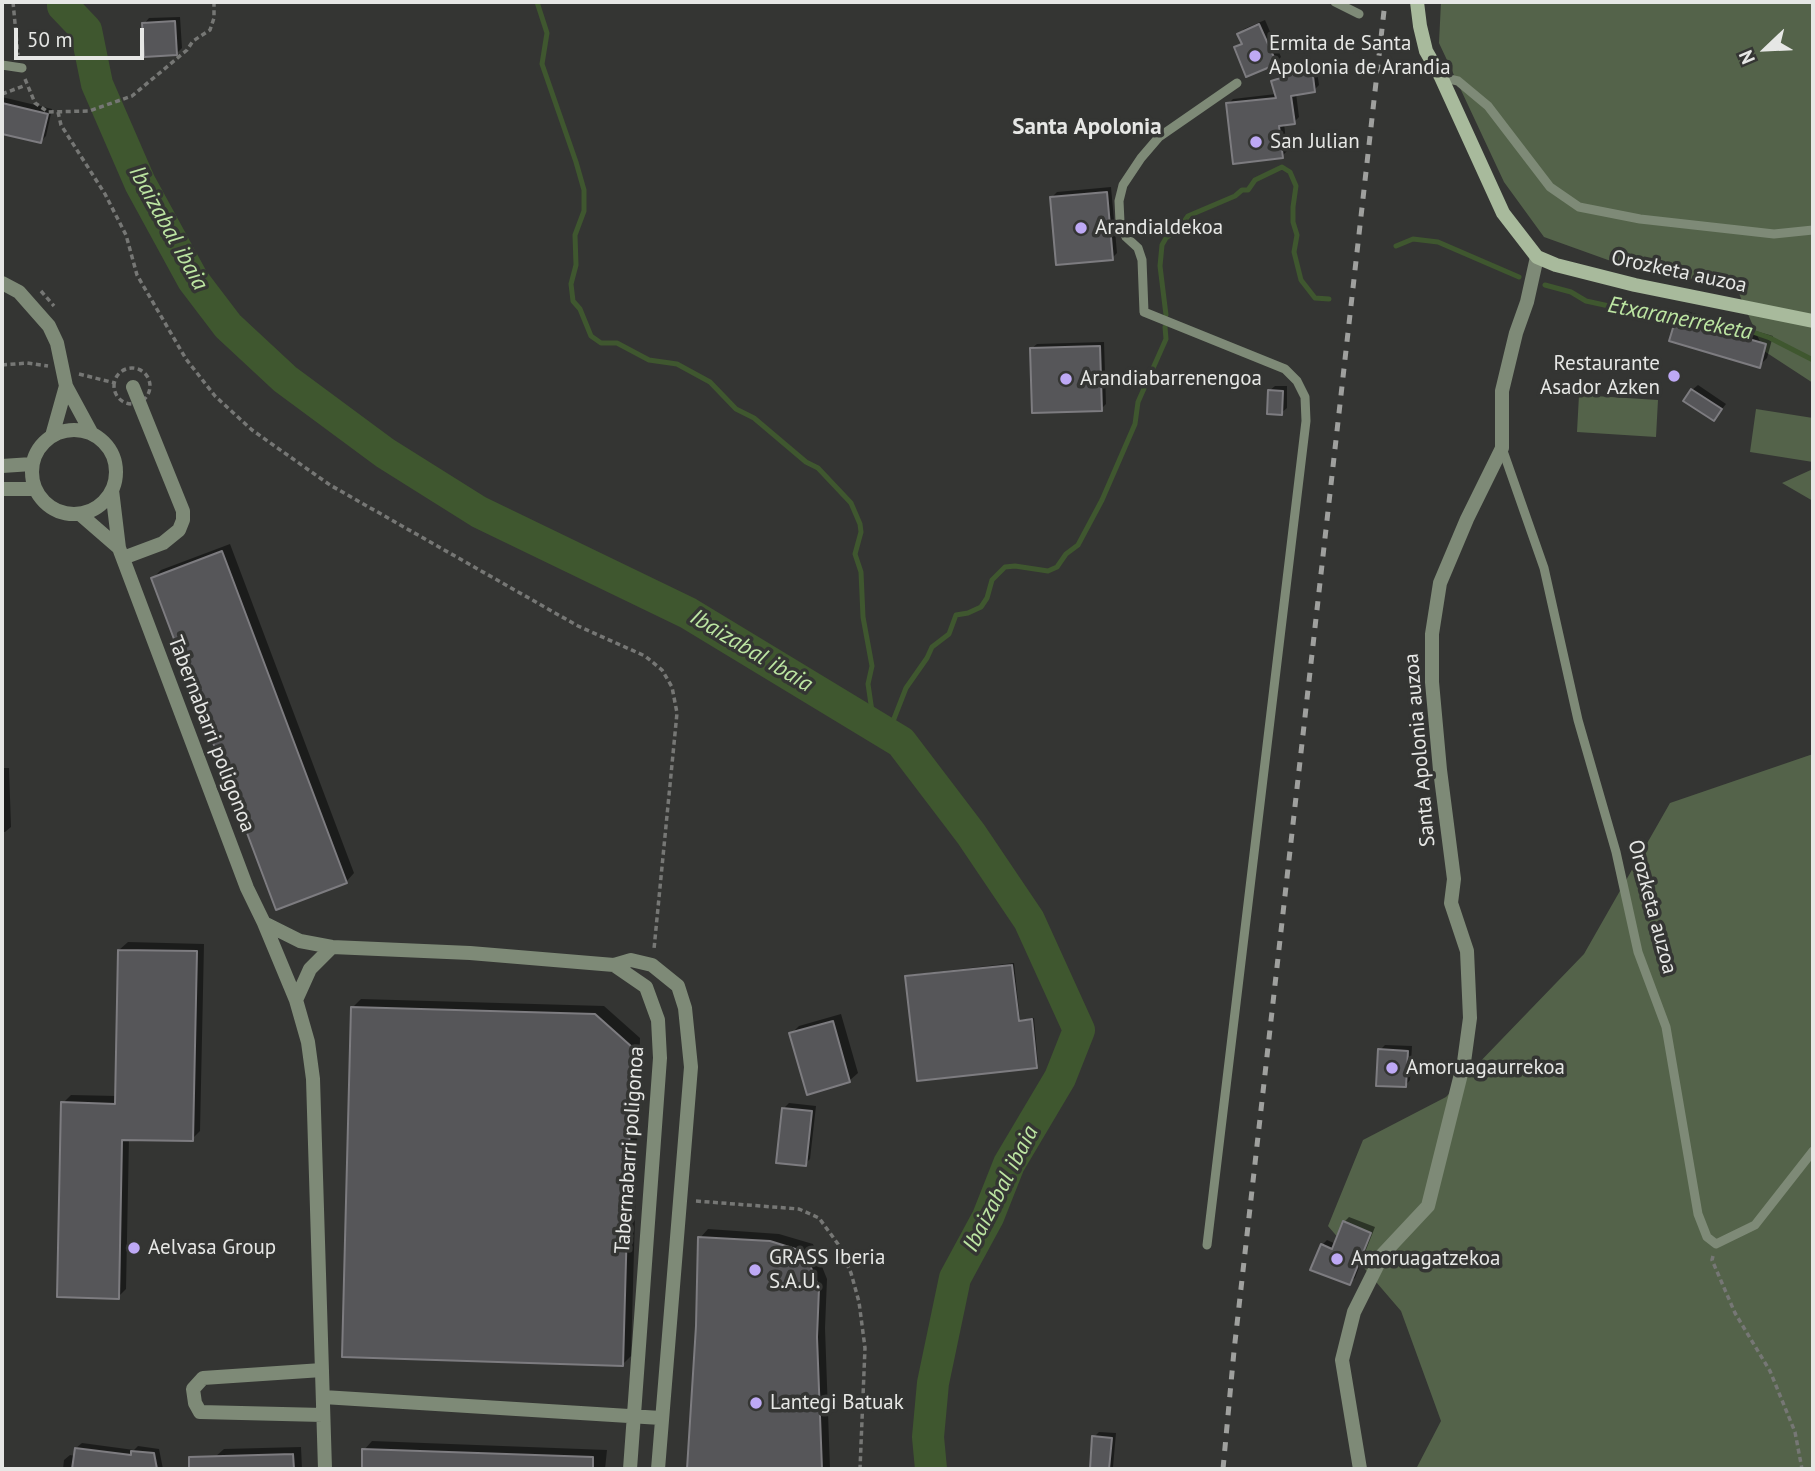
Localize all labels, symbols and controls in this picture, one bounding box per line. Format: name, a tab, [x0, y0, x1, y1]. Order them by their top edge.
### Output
scale bar	[18, 14, 147, 58]
north arrow	[1731, 14, 1801, 84]
text: 50 m	[27, 26, 73, 53]
place label: Ermita de Santa Apolonia de Arandia	[1269, 31, 1451, 81]
text: N	[1733, 47, 1760, 68]
marker: Ermita de Santa Apolonia de Arandia	[1247, 48, 1263, 64]
district label: Santa Apolonia	[1012, 113, 1162, 141]
place label: San Julian	[1270, 129, 1360, 155]
marker: San Julian	[1248, 134, 1264, 150]
water label: Ibaizabal ibaia	[122, 161, 214, 295]
place label: Arandialdekoa	[1095, 215, 1223, 241]
marker: Arandialdekoa	[1073, 220, 1089, 236]
street label: Orozketa auzoa	[1609, 245, 1749, 299]
water label: Etxaranerreketa	[1605, 291, 1755, 347]
place label: Restaurante Asador Azken	[1540, 351, 1660, 401]
place label: Arandiabarrenengoa	[1080, 366, 1262, 392]
marker: Restaurante Asador Azken	[1666, 368, 1682, 384]
marker: Arandiabarrenengoa	[1058, 371, 1074, 387]
water label: Ibaizabal ibaia	[685, 604, 817, 698]
street label: Tabernabarri poligonoa	[162, 632, 260, 836]
street label: Santa Apolonia auzoa	[1399, 652, 1441, 848]
street label: Orozketa auzoa	[1622, 837, 1682, 977]
street label: Tabernabarri poligonoa	[610, 1045, 650, 1255]
place label: Amoruagaurrekoa	[1406, 1055, 1565, 1081]
marker: Amoruagaurrekoa	[1384, 1060, 1400, 1076]
water label: Ibaizabal ibaia	[957, 1121, 1045, 1257]
place label: Aelvasa Group	[148, 1235, 276, 1261]
marker: Aelvasa Group	[126, 1240, 142, 1256]
place label: GRASS Iberia S.A.U.	[769, 1245, 885, 1295]
place label: Amoruagatzekoa	[1351, 1246, 1500, 1272]
marker: Amoruagatzekoa	[1329, 1251, 1345, 1267]
marker: GRASS Iberia S.A.U.	[747, 1262, 763, 1278]
place label: Lantegi Batuak	[770, 1390, 904, 1416]
marker: Lantegi Batuak	[748, 1395, 764, 1411]

